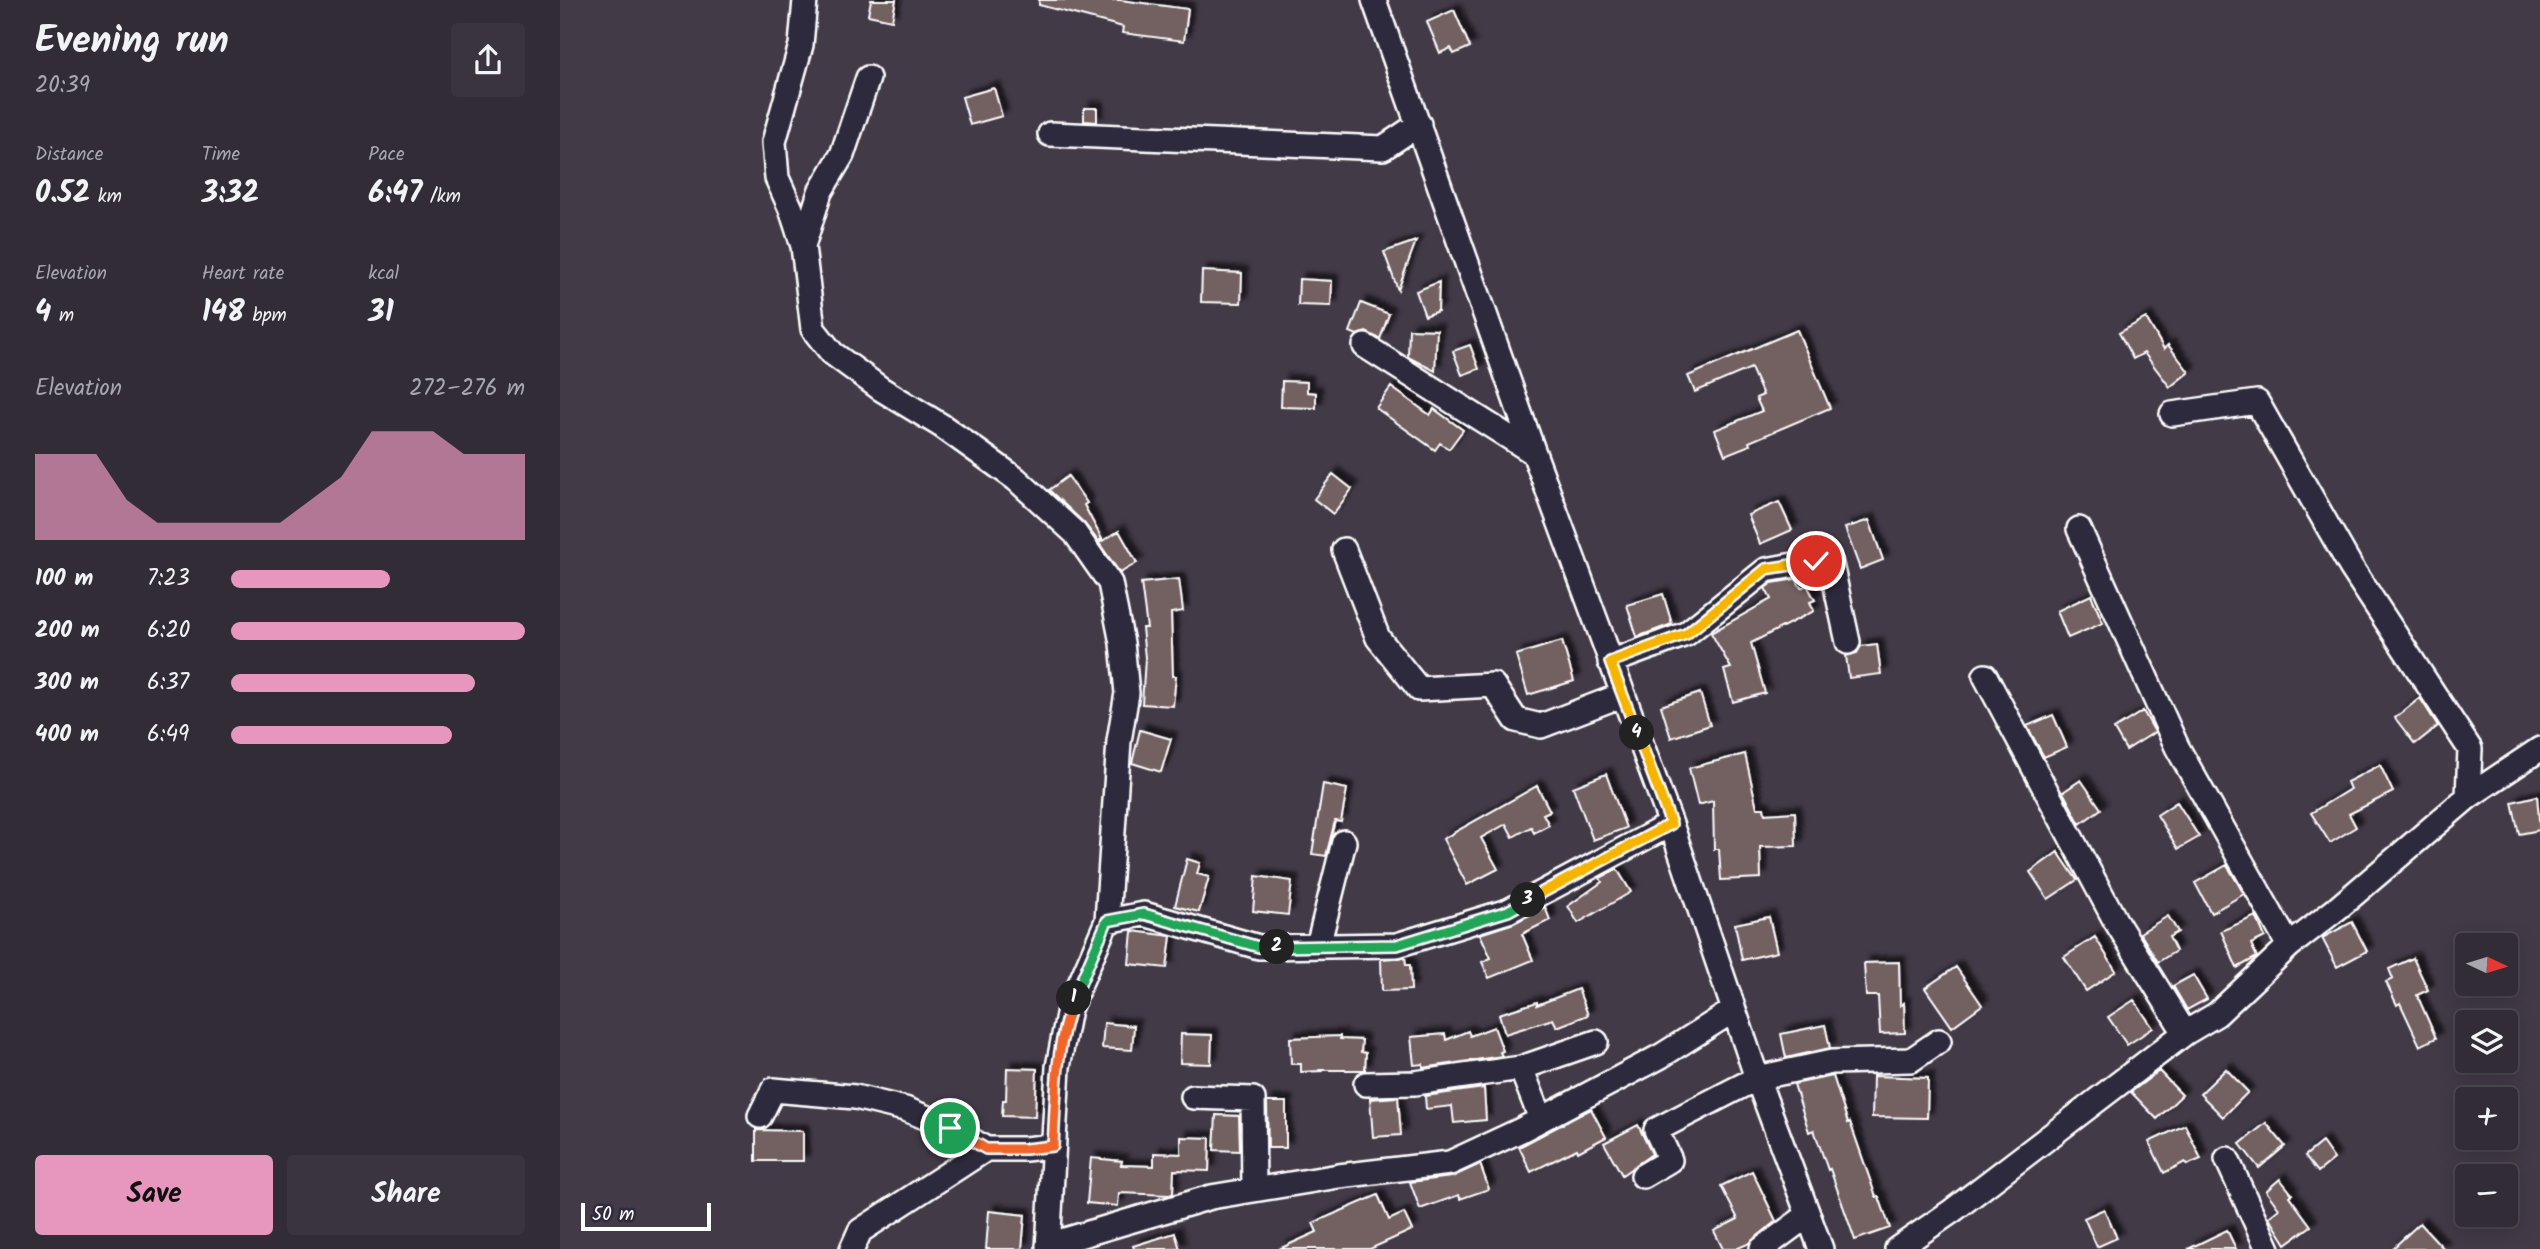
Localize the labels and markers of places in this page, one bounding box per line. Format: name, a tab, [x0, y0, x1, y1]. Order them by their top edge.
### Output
pin	[1786, 531, 1846, 591]
pin: 4	[1620, 716, 1654, 750]
pin: 3	[1510, 883, 1546, 918]
pin: 2	[1260, 930, 1294, 964]
pin: 1	[1056, 981, 1092, 1016]
pin	[920, 1098, 980, 1158]

